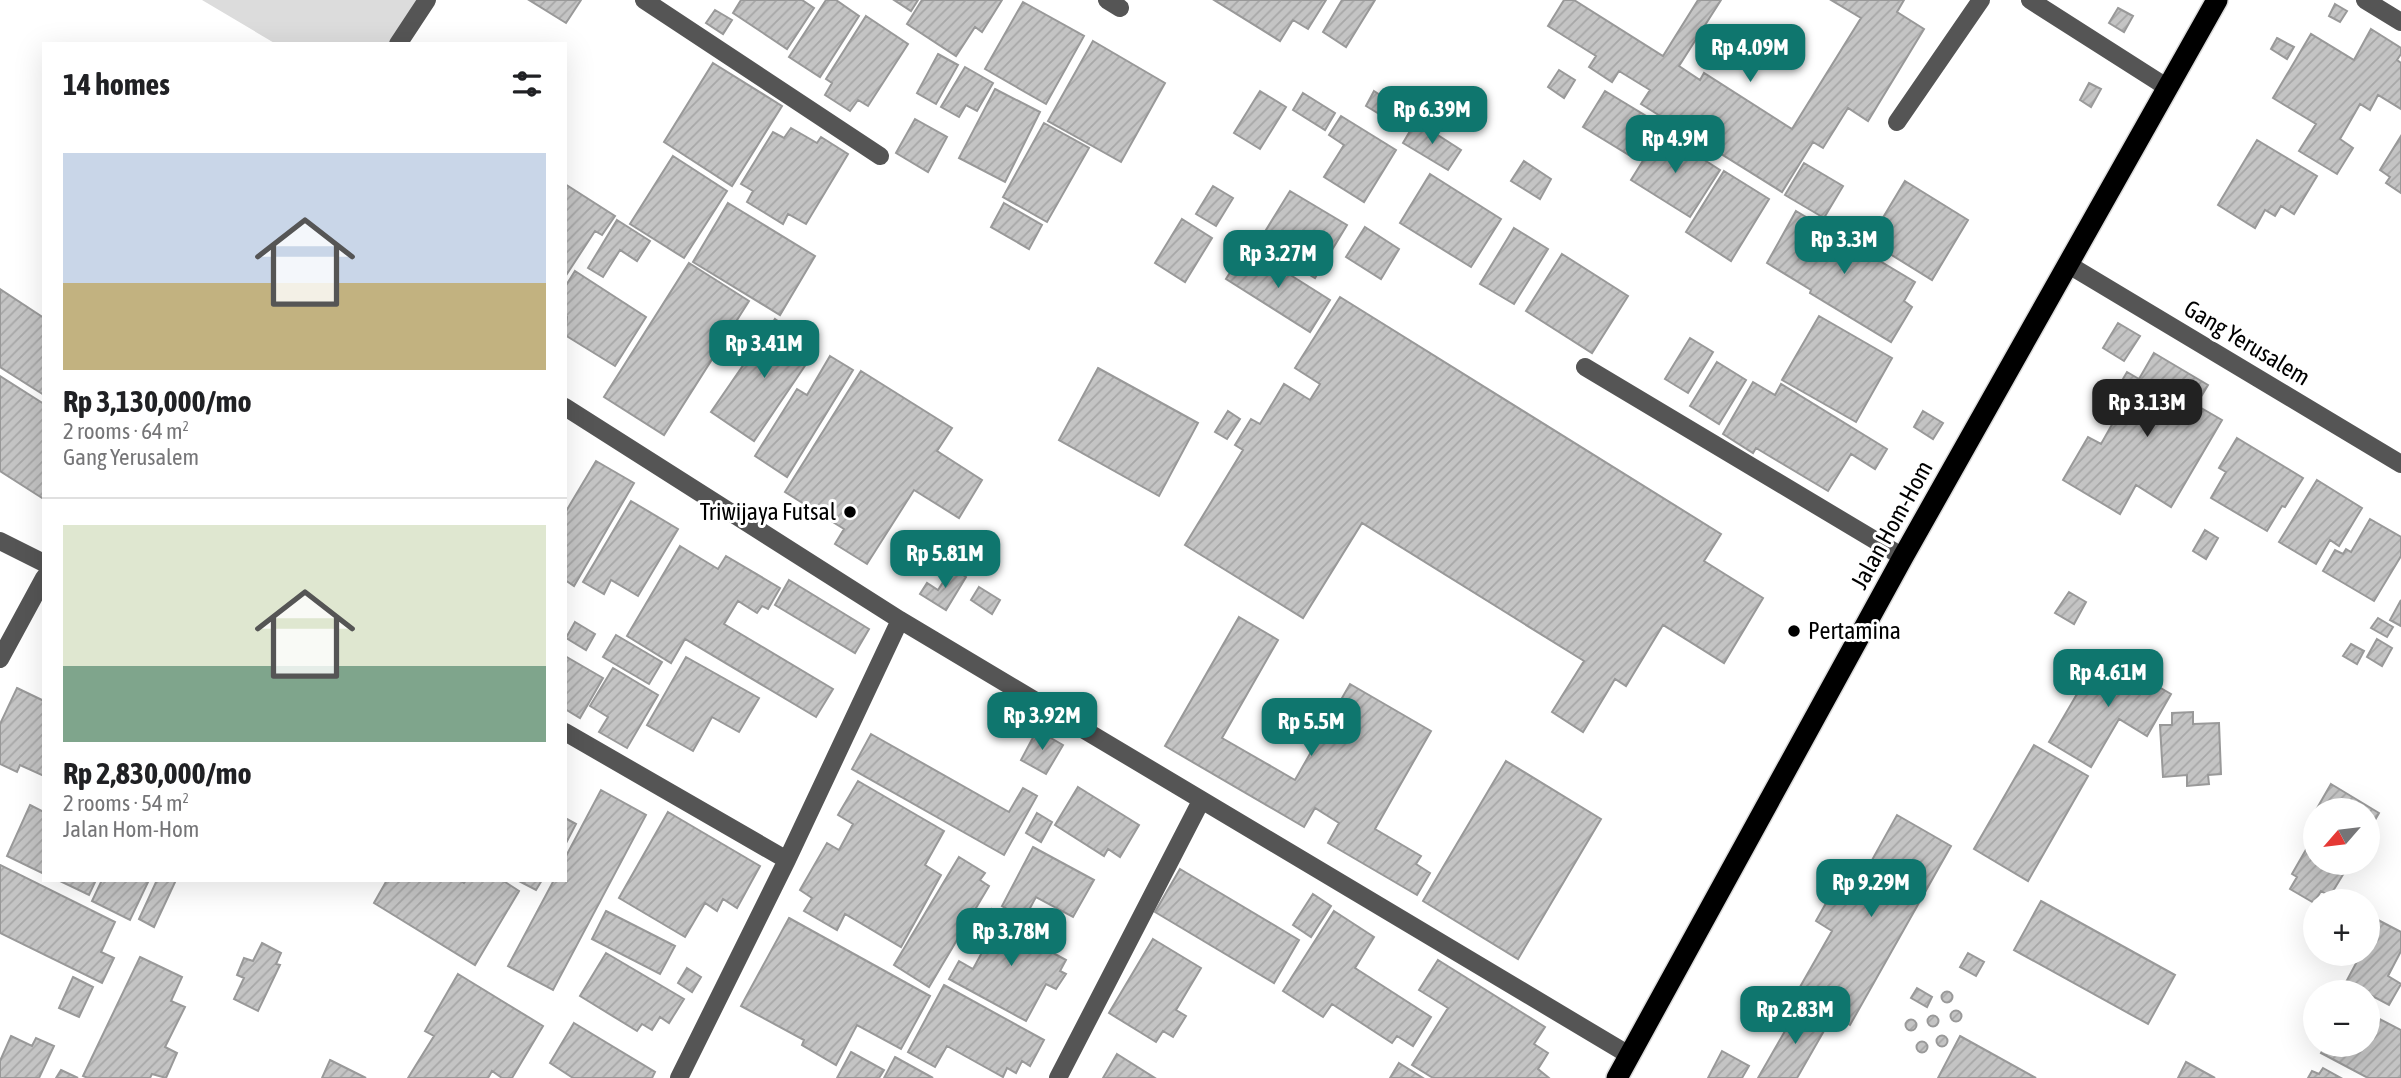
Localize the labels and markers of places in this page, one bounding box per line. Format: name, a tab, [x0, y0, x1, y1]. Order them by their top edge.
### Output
pin: Rp 4.09M	[1678, 24, 1822, 84]
pin: Rp 6.39M	[1360, 86, 1504, 146]
pin: Rp 4.9M	[1610, 116, 1740, 175]
pin: Rp 3.3M	[1779, 216, 1909, 276]
pin: Rp 3.27M	[1206, 230, 1350, 290]
pin: Rp 3.41M	[692, 320, 836, 380]
pin: Rp 3.13M	[2075, 380, 2219, 439]
place label: Triwijaya Futsal	[700, 498, 837, 525]
marker: Triwijaya Futsal	[842, 504, 858, 520]
pin: Rp 5.81M	[873, 530, 1017, 590]
place label: Pertamina	[1808, 617, 1901, 644]
marker: Pertamina	[1786, 623, 1802, 639]
pin: Rp 4.61M	[2036, 650, 2180, 709]
pin: Rp 3.92M	[970, 692, 1114, 752]
pin: Rp 5.5M	[1246, 698, 1376, 758]
pin: Rp 9.29M	[1799, 860, 1943, 919]
pin: Rp 3.78M	[939, 908, 1083, 968]
pin: Rp 2.83M	[1723, 986, 1867, 1046]

